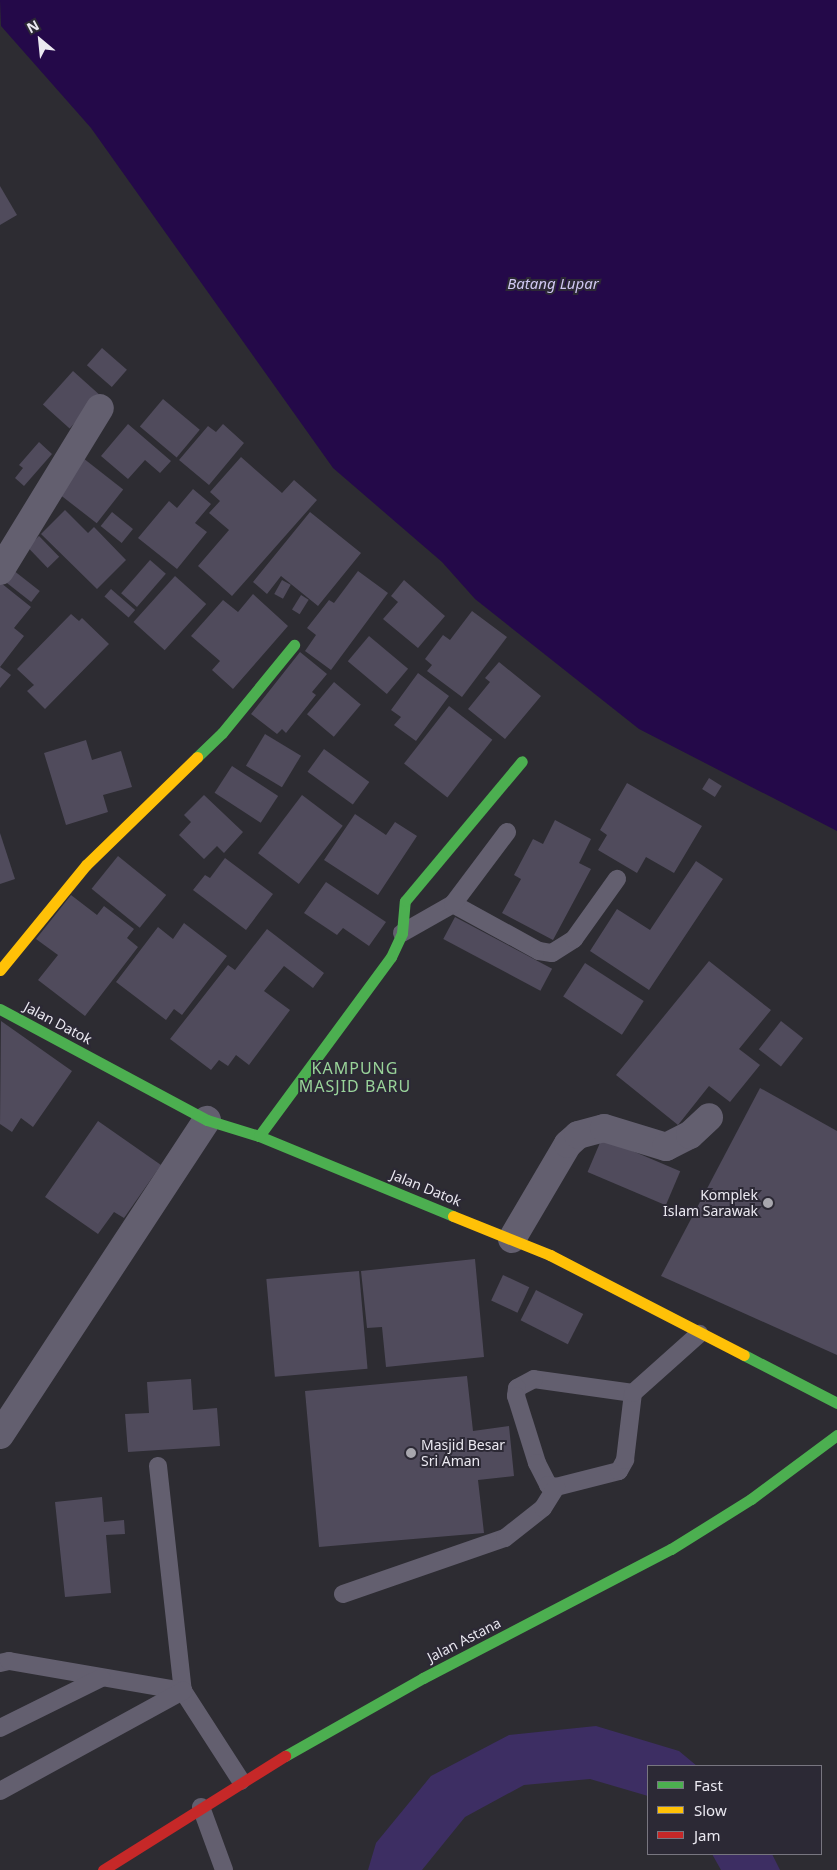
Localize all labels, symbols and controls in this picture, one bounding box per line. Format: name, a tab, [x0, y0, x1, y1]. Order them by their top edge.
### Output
north arrow	[15, 15, 65, 65]
text: N	[23, 15, 42, 37]
water label: Batang Lupar	[507, 275, 599, 293]
street label: Jalan Datok	[21, 998, 95, 1048]
district label: KAMPUNG MASJID BARU	[297, 1058, 413, 1096]
street label: Jalan Datok	[388, 1166, 464, 1210]
place label: Komplek Islam Sarawak	[663, 1187, 758, 1220]
marker: Komplek Islam Sarawak	[762, 1197, 774, 1209]
place label: Masjid Besar Sri Aman	[421, 1437, 505, 1470]
marker: Masjid Besar Sri Aman	[405, 1447, 417, 1459]
street label: Jalan Astana	[424, 1614, 504, 1666]
legend	[647, 1765, 822, 1855]
text: Fast	[694, 1775, 723, 1795]
text: Slow	[694, 1800, 727, 1820]
text: Jam	[694, 1825, 721, 1845]

